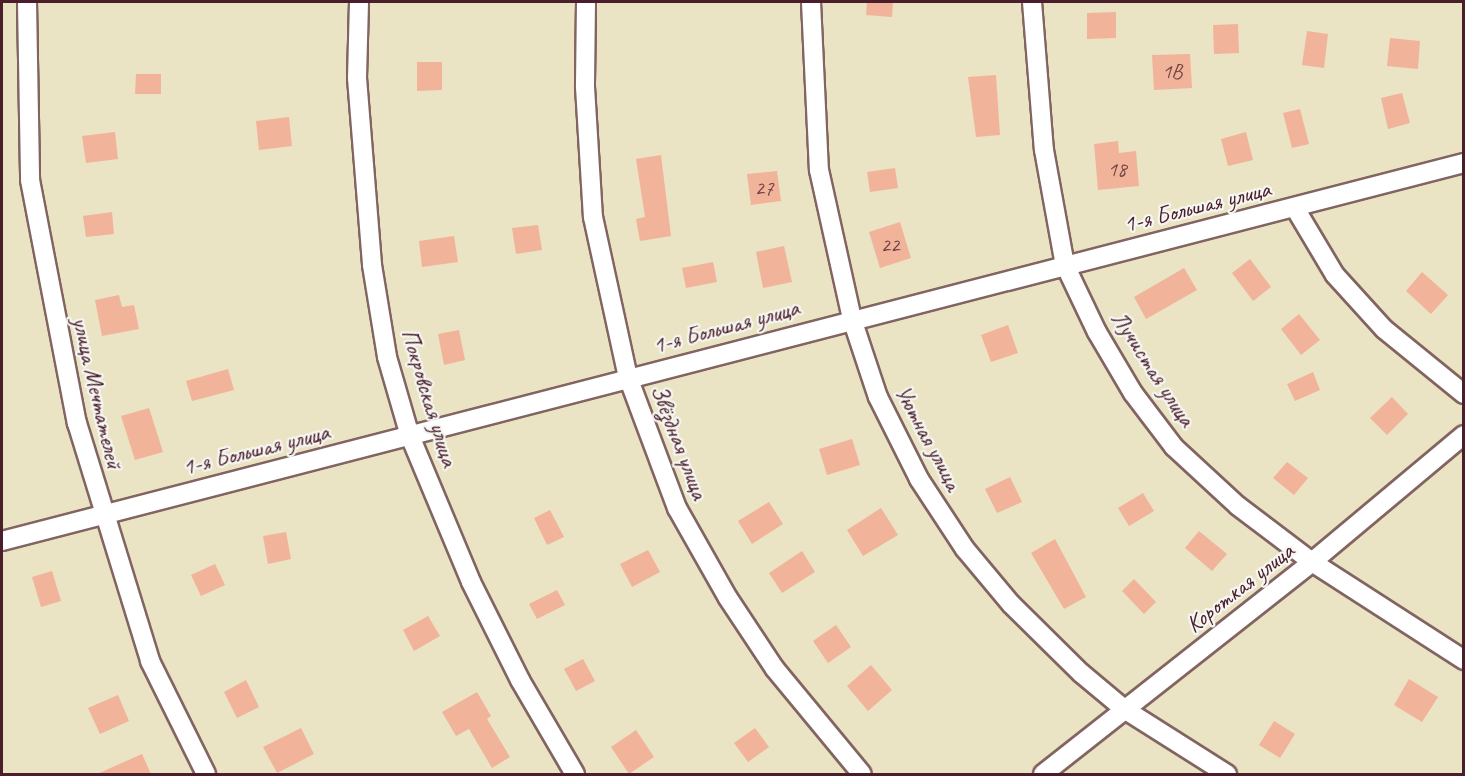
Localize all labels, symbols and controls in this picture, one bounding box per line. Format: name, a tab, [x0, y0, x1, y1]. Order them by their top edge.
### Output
house number: 1В	[1162, 58, 1182, 84]
house number: 18	[1108, 156, 1126, 182]
house number: 27	[755, 175, 773, 201]
street label: 1-я Большая улица	[1120, 175, 1274, 239]
house number: 22	[881, 232, 899, 258]
street label: 1-я Большая улица	[649, 294, 803, 360]
street label: Лучистая улица	[1105, 305, 1201, 433]
street label: улица Мечтателей	[65, 313, 129, 473]
street label: Покровская улица	[394, 325, 464, 471]
street label: Звёздная улица	[644, 380, 714, 504]
street label: Уютная улица	[888, 381, 968, 495]
street label: 1-я Большая улица	[179, 418, 333, 482]
street label: Короткая улица	[1180, 536, 1300, 640]

